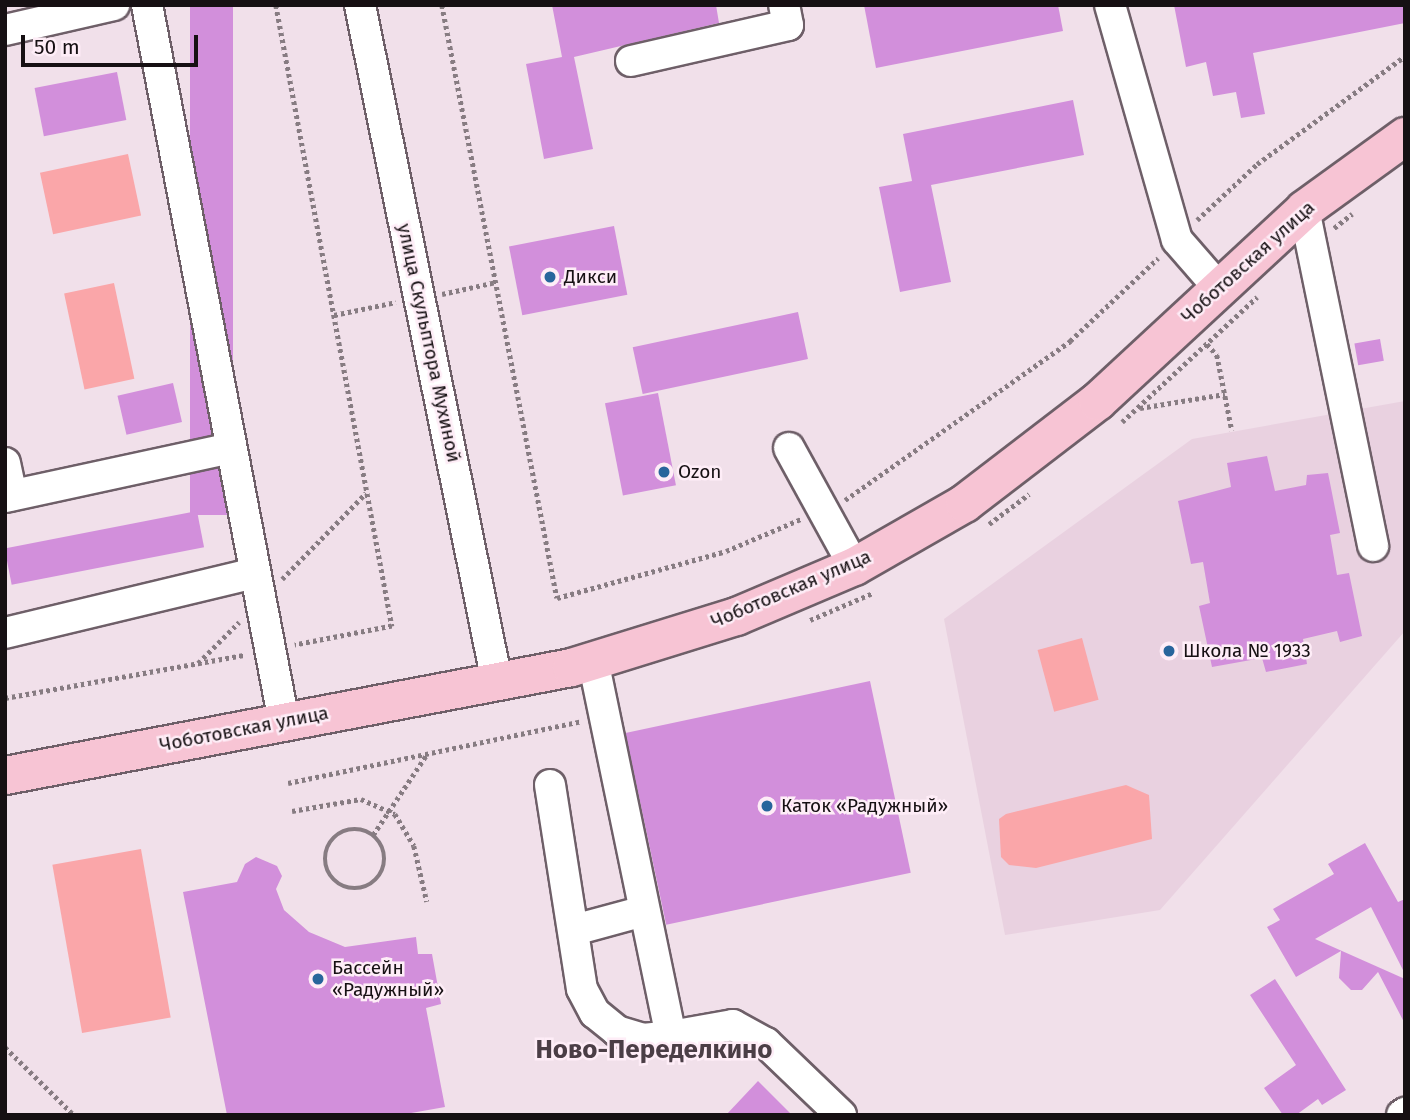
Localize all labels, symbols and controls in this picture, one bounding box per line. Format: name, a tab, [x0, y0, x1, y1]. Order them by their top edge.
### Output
scale bar	[24, 21, 201, 65]
text: 50 m	[34, 34, 80, 60]
street label: Чоботовская улица	[1177, 196, 1319, 328]
street label: улица Скульптора Мухиной	[393, 222, 465, 464]
place label: Дикси	[564, 266, 617, 288]
marker: Дикси	[542, 269, 558, 285]
place label: Ozon	[678, 461, 721, 483]
marker: Ozon	[656, 464, 672, 480]
street label: Чоботовская улица	[708, 545, 874, 633]
place label: Школа № 1933	[1183, 640, 1311, 662]
marker: Школа № 1933	[1161, 643, 1177, 659]
street label: Чоботовская улица	[158, 701, 330, 757]
place label: Каток «Радужный»	[781, 795, 948, 817]
marker: Каток «Радужный»	[759, 798, 775, 814]
place label: Бассейн «Радужный»	[332, 957, 444, 1001]
marker: Бассейн «Радужный»	[310, 971, 326, 987]
district label: Ново-Переделкино	[535, 1034, 773, 1066]

